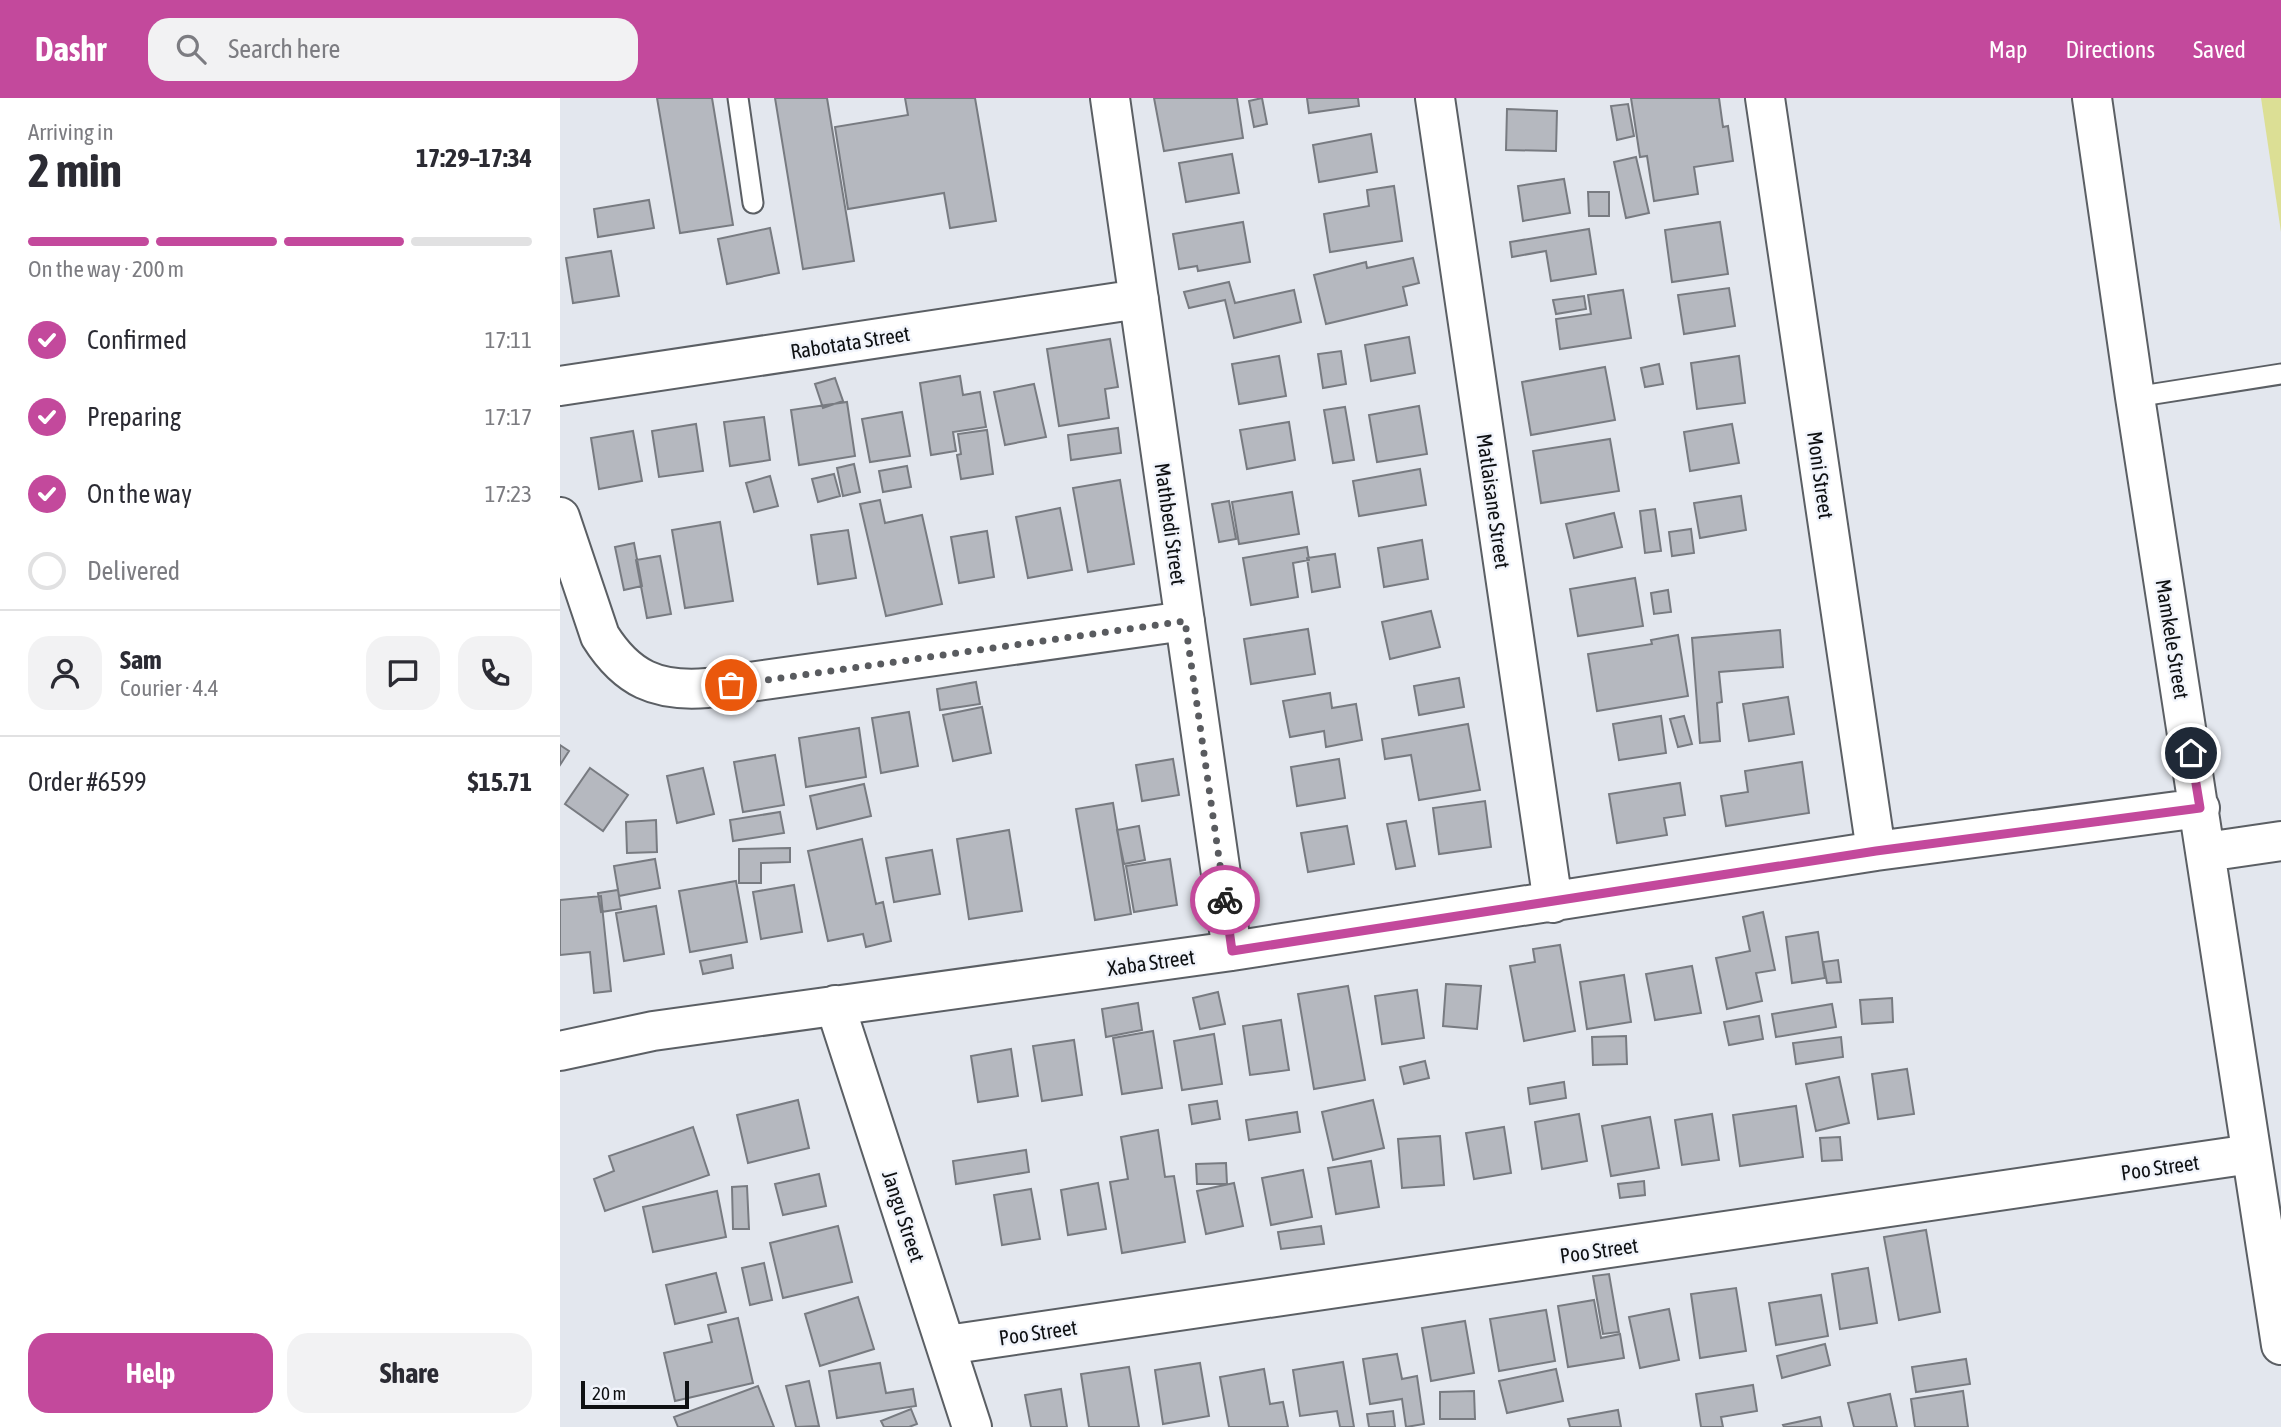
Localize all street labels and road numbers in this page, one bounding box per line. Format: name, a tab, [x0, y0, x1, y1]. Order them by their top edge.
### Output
street label: Rabotata Street	[789, 321, 911, 363]
street label: Moni Street	[1803, 430, 1839, 520]
street label: Matlaisane Street	[1473, 432, 1515, 570]
street label: Mathbedi Street	[1151, 461, 1191, 587]
street label: Mamkele Street	[2152, 577, 2194, 701]
street label: Xaba Street	[1106, 944, 1196, 980]
street label: Poo Street	[2119, 1150, 2201, 1184]
street label: Jangu Street	[878, 1167, 930, 1265]
street label: Poo Street	[1558, 1233, 1640, 1267]
street label: Poo Street	[997, 1315, 1079, 1349]

